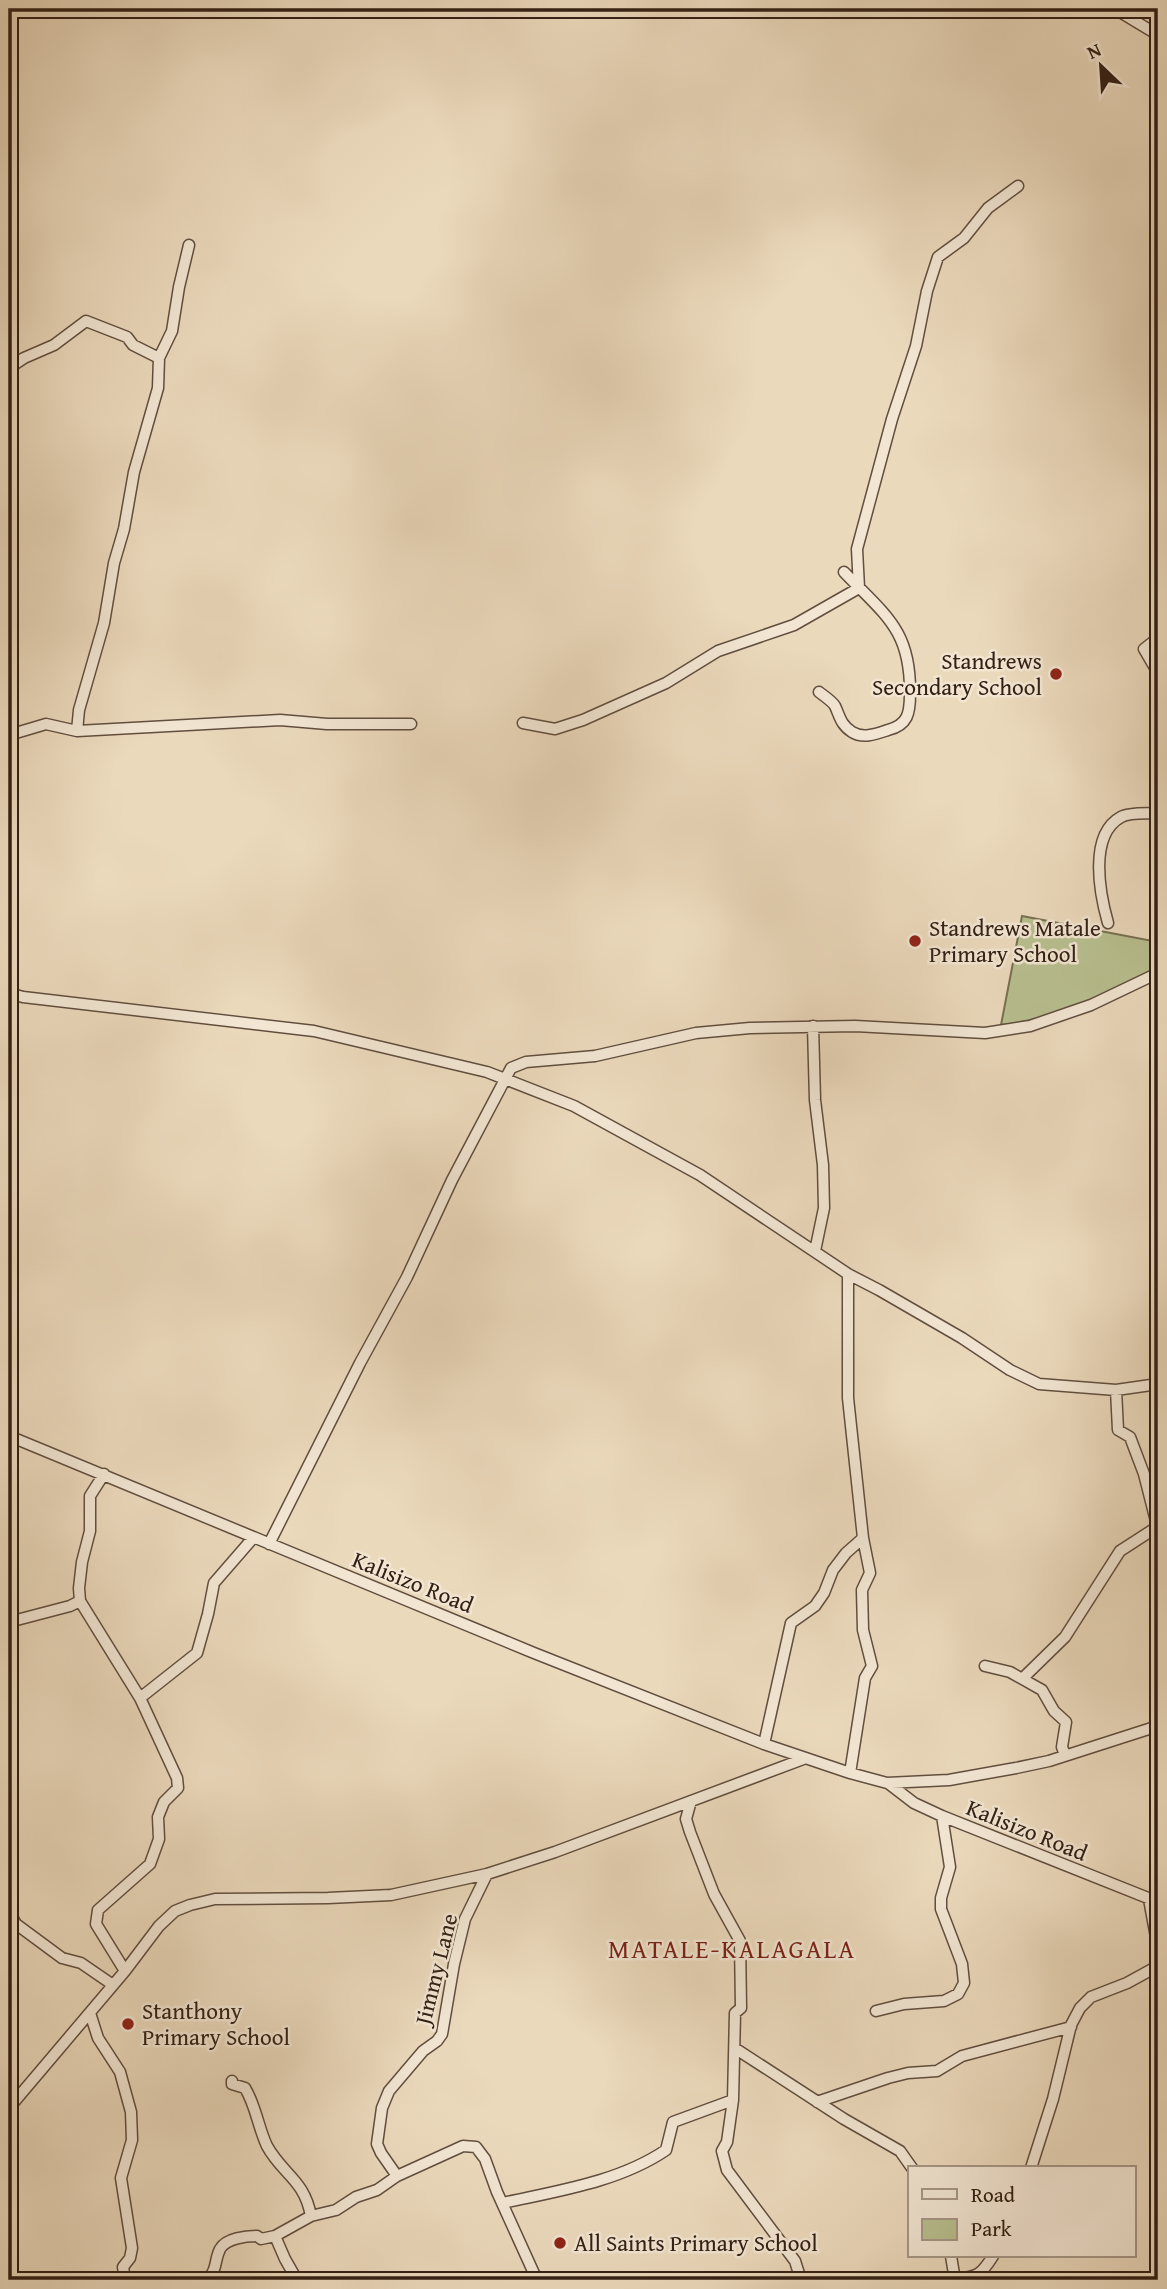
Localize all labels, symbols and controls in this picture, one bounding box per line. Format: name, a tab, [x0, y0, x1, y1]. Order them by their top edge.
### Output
north arrow	[1066, 32, 1136, 102]
text: N	[1082, 35, 1106, 66]
place label: Standrews Secondary School	[872, 644, 1042, 703]
marker: Standrews Secondary School	[1048, 666, 1064, 682]
place label: Standrews Matale Primary School	[929, 911, 1101, 970]
marker: Standrews Matale Primary School	[907, 933, 923, 949]
street label: Kalisizo Road	[348, 1542, 479, 1621]
street label: Kalisizo Road	[962, 1790, 1093, 1869]
street label: Jimmy Lane	[405, 1910, 465, 2031]
district label: MATALE-KALAGALA	[608, 1929, 856, 1968]
place label: Stanthony Primary School	[142, 1994, 290, 2053]
marker: Stanthony Primary School	[120, 2016, 136, 2032]
legend	[908, 2166, 1136, 2258]
text: Road	[971, 2179, 1016, 2210]
text: Park	[971, 2213, 1012, 2244]
place label: All Saints Primary School	[574, 2226, 818, 2259]
marker: All Saints Primary School	[552, 2235, 568, 2251]

